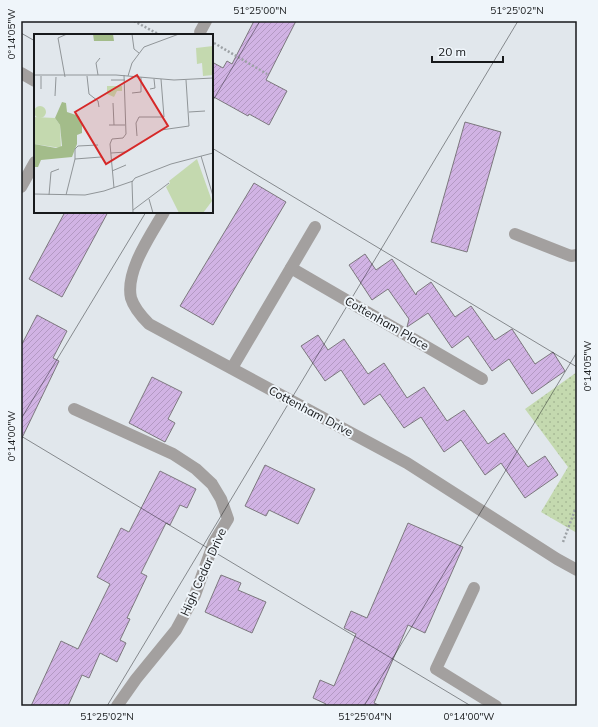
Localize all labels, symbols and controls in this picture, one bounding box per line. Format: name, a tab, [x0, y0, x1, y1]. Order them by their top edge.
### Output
text: 51°25'00"N	[233, 4, 287, 17]
text: 51°25'02"N	[490, 4, 544, 17]
text: 0°14'05"W	[5, 9, 18, 59]
inset map	[34, 34, 213, 213]
scale bar	[432, 38, 503, 64]
text: 20 m	[438, 44, 466, 59]
street label: Cottenham Place	[342, 293, 432, 353]
text: 0°14'05"W	[581, 341, 594, 391]
street label: Cottenham Drive	[266, 382, 356, 440]
text: 0°14'00"W	[5, 411, 18, 461]
street label: High Cedar Drive	[177, 526, 229, 618]
text: 51°25'02"N	[80, 710, 134, 723]
text: 51°25'04"N	[338, 710, 392, 723]
text: 0°14'00"W	[444, 710, 494, 723]

